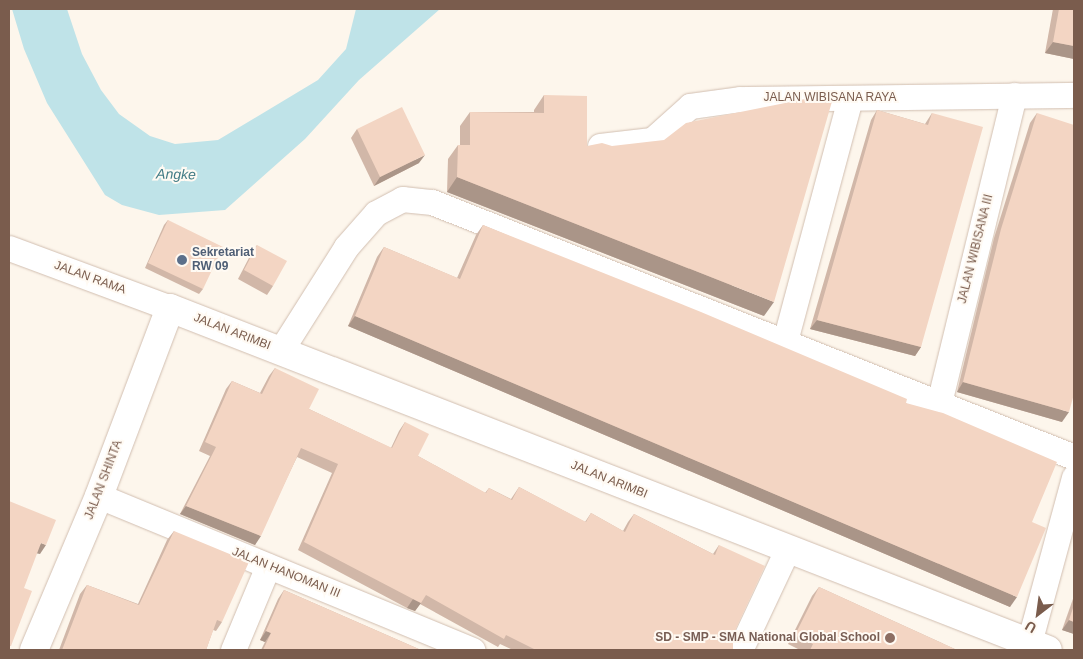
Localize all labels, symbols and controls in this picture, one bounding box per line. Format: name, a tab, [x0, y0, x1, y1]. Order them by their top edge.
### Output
street label: JALAN WIBISANA RAYA	[763, 91, 897, 105]
water label: Angke	[156, 165, 196, 183]
street label: JALAN WIBISANA III	[955, 193, 997, 305]
place label: Sekretariat RW 09	[192, 246, 254, 274]
marker: Sekretariat RW 09	[176, 254, 188, 266]
street label: JALAN RAMA	[52, 258, 128, 298]
street label: JALAN ARIMBI	[191, 311, 273, 353]
street label: JALAN SHINTA	[82, 438, 126, 522]
street label: JALAN ARIMBI	[568, 458, 650, 502]
street label: JALAN HANOMAN III	[230, 545, 342, 601]
north arrow	[1013, 589, 1063, 639]
text: U	[1022, 618, 1039, 636]
place label: SD - SMP - SMA National Global School	[655, 631, 880, 645]
marker: SD - SMP - SMA National Global School	[884, 632, 896, 644]

